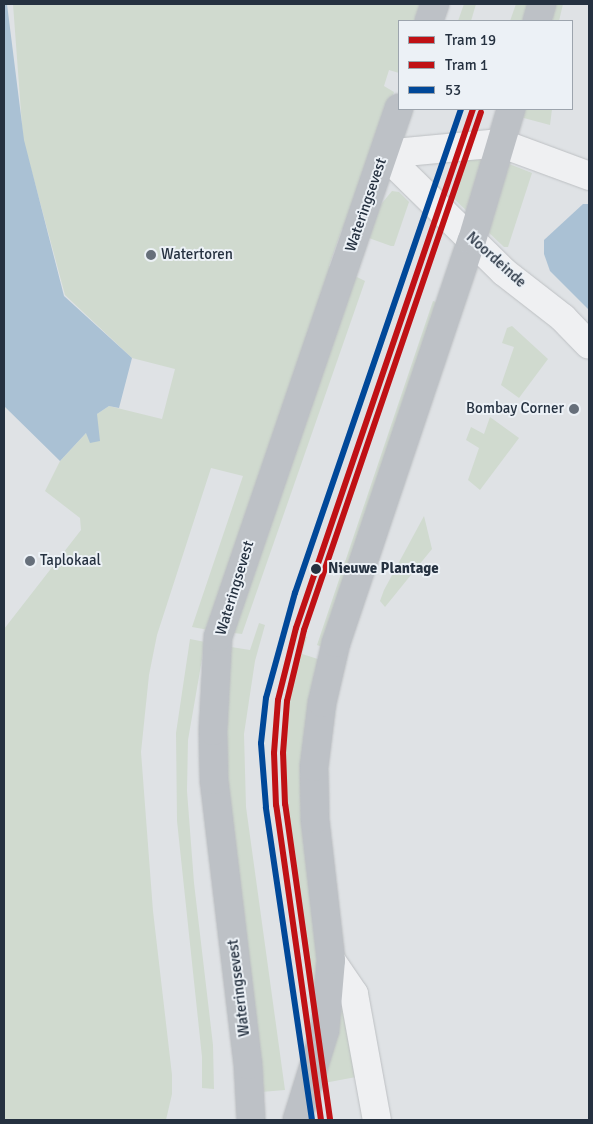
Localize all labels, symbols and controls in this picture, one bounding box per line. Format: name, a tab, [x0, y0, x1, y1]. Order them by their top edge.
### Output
legend	[398, 20, 573, 110]
text: Tram 19	[445, 31, 496, 49]
text: Tram 1	[445, 56, 488, 74]
text: 53	[445, 81, 461, 99]
street label: Wateringsevest	[342, 156, 390, 254]
street label: Noordeinde	[462, 228, 530, 292]
place label: Watertoren	[161, 246, 233, 264]
marker: Watertoren	[145, 249, 157, 261]
place label: Bombay Corner	[466, 400, 564, 418]
marker: Bombay Corner	[568, 403, 580, 415]
street label: Wateringsevest	[212, 538, 258, 638]
place label: Taplokaal	[40, 552, 101, 570]
marker: Taplokaal	[24, 555, 36, 567]
marker: Nieuwe Plantage	[307, 560, 325, 578]
place label: Nieuwe Plantage	[328, 560, 439, 578]
street label: Wateringsevest	[224, 938, 254, 1038]

